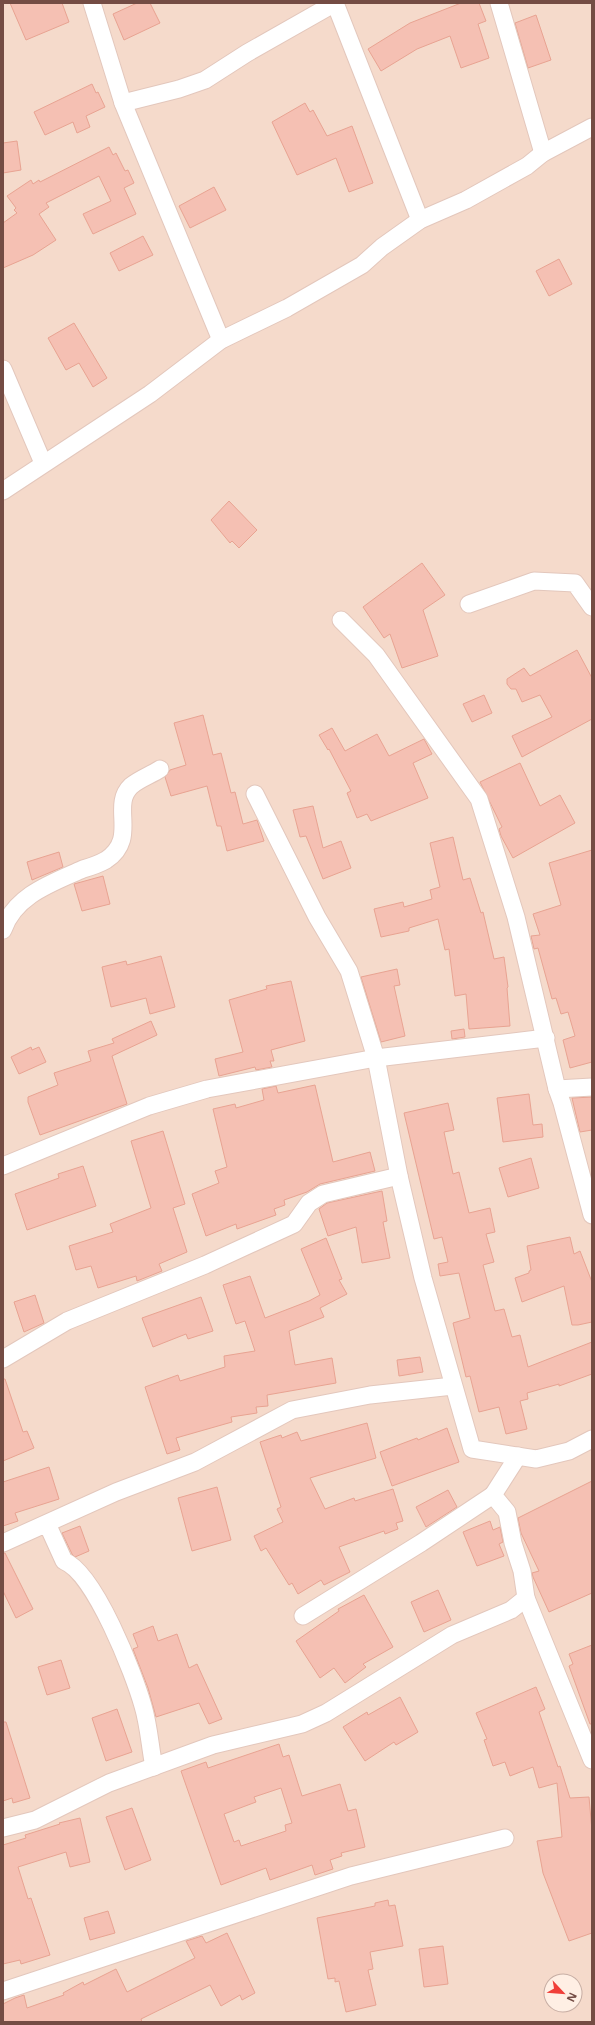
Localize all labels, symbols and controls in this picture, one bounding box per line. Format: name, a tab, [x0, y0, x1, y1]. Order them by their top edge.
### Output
north arrow	[543, 1973, 583, 2013]
text: N	[564, 1990, 581, 2005]

